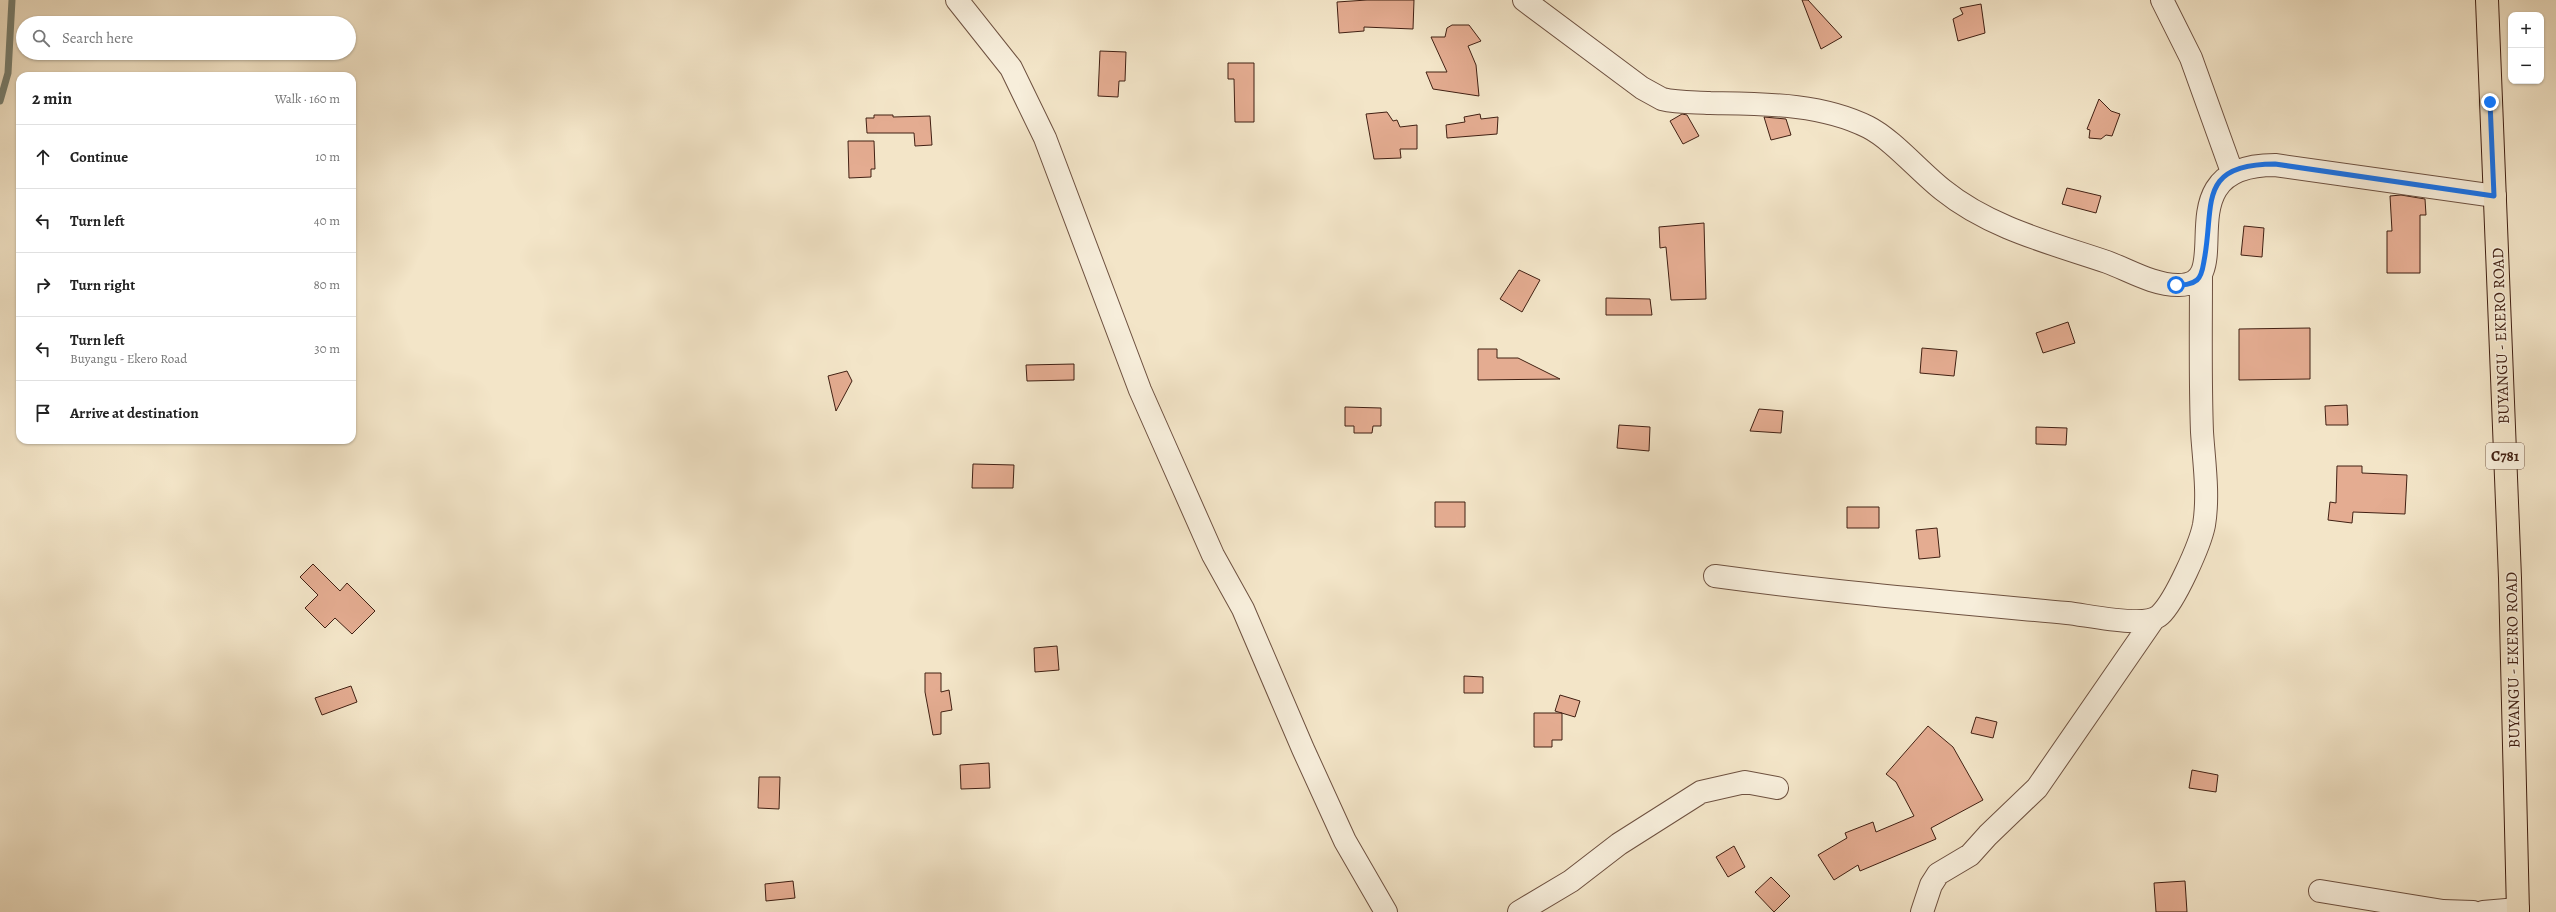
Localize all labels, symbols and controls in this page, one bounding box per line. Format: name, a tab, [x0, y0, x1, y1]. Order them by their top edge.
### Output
map controls	[2508, 12, 2544, 84]
button: +	[2508, 12, 2544, 48]
search box	[16, 16, 356, 60]
icon: search	[30, 27, 52, 49]
text: Search here	[62, 28, 133, 48]
button: −	[2508, 48, 2544, 84]
text: 2 min	[32, 87, 72, 110]
text: Walk · 160 m	[275, 90, 340, 107]
route end	[2481, 93, 2499, 111]
icon: ahead	[32, 146, 54, 168]
text: Continue	[70, 147, 128, 167]
text: 10 m	[315, 148, 340, 165]
icon: left	[32, 210, 54, 232]
text: Turn left	[70, 211, 125, 231]
text: 40 m	[314, 212, 340, 229]
street label: BUYANGU - EKERO ROAD	[2487, 247, 2515, 425]
icon: right	[32, 274, 54, 296]
text: Turn right	[70, 275, 135, 295]
text: 80 m	[313, 276, 340, 293]
route start	[2167, 276, 2185, 294]
text: Turn left	[70, 330, 125, 350]
icon: left	[32, 338, 54, 360]
text: 30 m	[314, 340, 340, 357]
text: Buyangu - Ekero Road	[70, 350, 187, 367]
icon: arrive	[32, 402, 54, 424]
text: Arrive at destination	[70, 403, 199, 423]
road number: C781	[2486, 443, 2524, 469]
street label: BUYANGU - EKERO ROAD	[2500, 572, 2526, 748]

